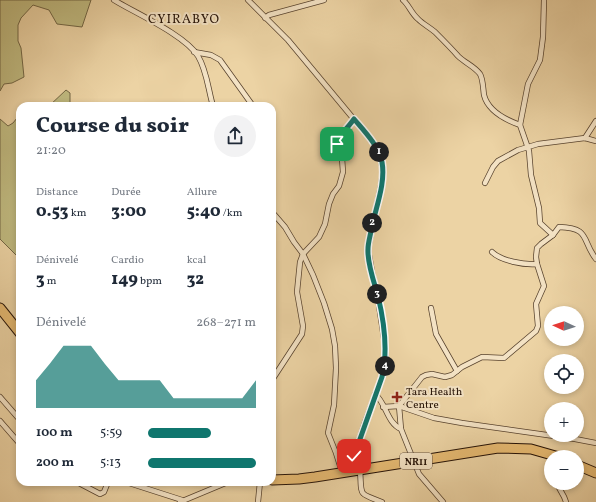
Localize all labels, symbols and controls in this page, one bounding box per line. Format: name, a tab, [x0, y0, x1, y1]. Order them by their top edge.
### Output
district label: CYIRABYO	[148, 11, 220, 29]
text: Course du soir	[36, 111, 189, 142]
button: share	[214, 115, 256, 157]
pin	[320, 127, 354, 161]
icon: arrive	[326, 133, 348, 155]
text: 21:20	[36, 142, 66, 160]
pin: 1	[369, 142, 389, 162]
text: 1	[377, 144, 381, 159]
text: Distance	[36, 185, 78, 200]
text: Durée	[111, 185, 141, 200]
text: Allure	[187, 185, 217, 200]
text: 0.53	[36, 200, 69, 223]
text: 3:00	[111, 200, 146, 223]
text: 5:40	[187, 200, 221, 223]
text: km	[69, 206, 86, 221]
text: /km	[221, 206, 243, 221]
pin: 2	[362, 213, 382, 233]
text: 2	[369, 215, 375, 230]
text: Dénivelé	[36, 253, 79, 268]
text: Cardio	[111, 253, 144, 268]
text: kcal	[187, 253, 206, 268]
text: 3	[36, 268, 45, 291]
text: 149	[111, 268, 138, 291]
text: 32	[187, 268, 204, 291]
text: m	[45, 274, 57, 289]
text: bpm	[138, 274, 162, 289]
pin: 3	[367, 284, 387, 304]
text: 3	[374, 286, 380, 301]
north arrow	[544, 306, 584, 346]
map controls	[544, 306, 584, 490]
text: Dénivelé	[36, 314, 86, 332]
text: 268–271 m	[196, 314, 256, 332]
button: locate	[544, 354, 584, 394]
pin: 4	[375, 356, 395, 376]
text: 4	[382, 358, 388, 373]
place label: Tara Health Centre	[406, 385, 463, 413]
marker: Tara Health Centre	[391, 391, 403, 403]
button: +	[544, 402, 584, 442]
text: 100 m	[36, 424, 73, 442]
text: 5:59	[100, 424, 122, 442]
pin	[337, 439, 371, 473]
icon: check	[343, 445, 365, 467]
button: −	[544, 450, 584, 490]
road number: NR11	[400, 453, 432, 469]
text: 200 m	[36, 454, 74, 472]
text: 5:13	[100, 454, 121, 472]

